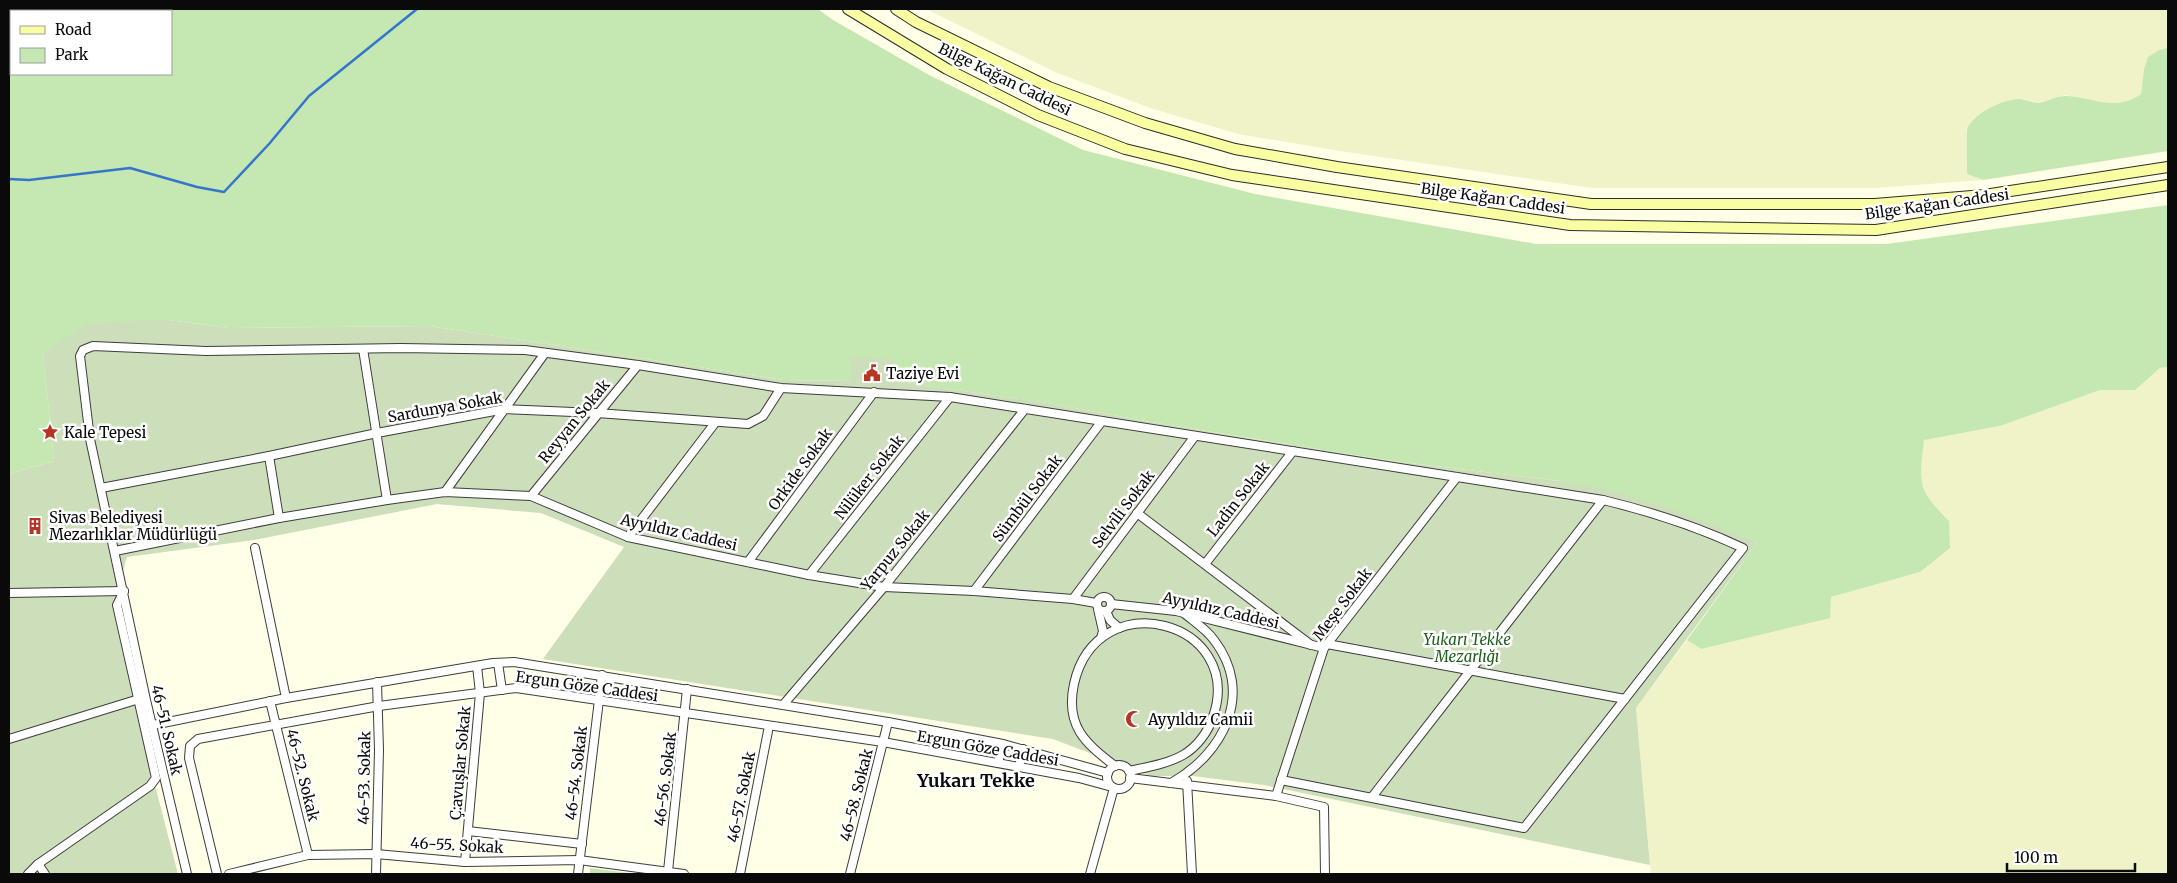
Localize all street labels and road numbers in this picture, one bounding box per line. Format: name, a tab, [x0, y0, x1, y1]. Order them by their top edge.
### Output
street label: Bilge Kağan Caddesi	[936, 39, 1075, 119]
street label: Bilge Kağan Caddesi	[1420, 178, 1566, 218]
street label: Bilge Kağan Caddesi	[1864, 184, 2010, 224]
street label: Reyyan Sokak	[534, 375, 614, 467]
street label: Sardunya Sokak	[386, 387, 504, 426]
street label: Orkide Sokak	[764, 424, 836, 514]
street label: Nilüker Sokak	[830, 431, 908, 523]
street label: Sümbül Sokak	[988, 450, 1066, 545]
street label: Ladin Sokak	[1203, 457, 1273, 540]
street label: Selvili Sokak	[1088, 466, 1159, 552]
street label: Yarpuz Sokak	[856, 505, 934, 595]
street label: Ayyıldız Caddesi	[618, 509, 739, 555]
street label: Meşe Sokak	[1308, 563, 1376, 644]
street label: Ayyıldız Caddesi	[1160, 587, 1281, 633]
street label: Ergun Göze Caddesi	[515, 667, 660, 705]
street label: 46-51. Sokak	[147, 683, 187, 778]
street label: Ç:avuşlar Sokak	[446, 705, 474, 821]
street label: 46-54. Sokak	[561, 724, 591, 821]
street label: Ergun Göze Caddesi	[916, 726, 1061, 770]
street label: 46-52. Sokak	[282, 727, 324, 824]
street label: 46-56. Sokak	[650, 730, 680, 827]
street label: 46-53. Sokak	[354, 731, 374, 825]
street label: 46-58. Sokak	[835, 746, 877, 843]
street label: 46-57. Sokak	[723, 749, 759, 844]
street label: 46-55. Sokak	[410, 833, 505, 857]

